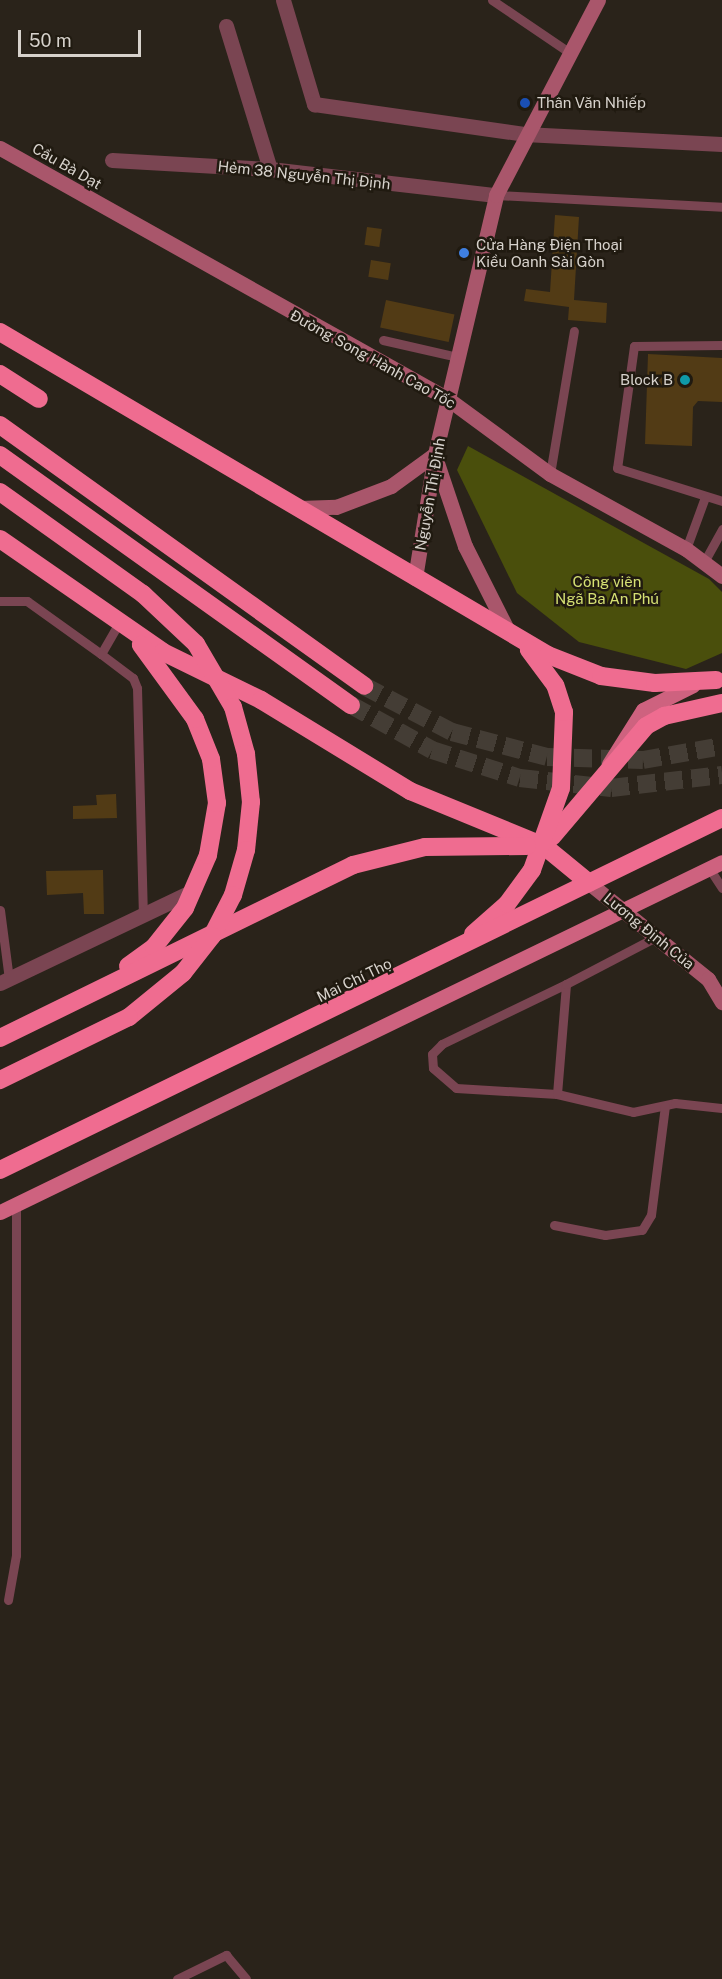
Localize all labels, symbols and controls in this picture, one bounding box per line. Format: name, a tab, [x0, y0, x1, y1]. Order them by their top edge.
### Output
scale bar	[21, 18, 144, 56]
text: 50 m	[29, 30, 72, 51]
place label: Thân Văn Nhiếp	[537, 94, 646, 112]
marker: Thân Văn Nhiếp	[518, 96, 532, 110]
street label: Cầu Bà Dạt	[29, 139, 105, 193]
street label: Hẻm 38 Nguyễn Thị Định	[217, 157, 391, 193]
place label: Cửa Hàng Điện Thoại Kiều Oanh Sài Gòn	[476, 235, 622, 270]
marker: Cửa Hàng Điện Thoại Kiều Oanh Sài Gòn	[457, 246, 471, 260]
street label: Đường Song Hành Cao Tốc	[287, 306, 459, 412]
place label: Block B	[620, 371, 673, 389]
marker: Block B	[678, 373, 692, 387]
street label: Nguyễn Thị Định	[411, 436, 449, 552]
park label: Công viên Ngã Ba An Phú	[555, 572, 659, 607]
street label: Lương Định Của	[600, 889, 698, 973]
street label: Mai Chí Thọ	[314, 954, 394, 1006]

